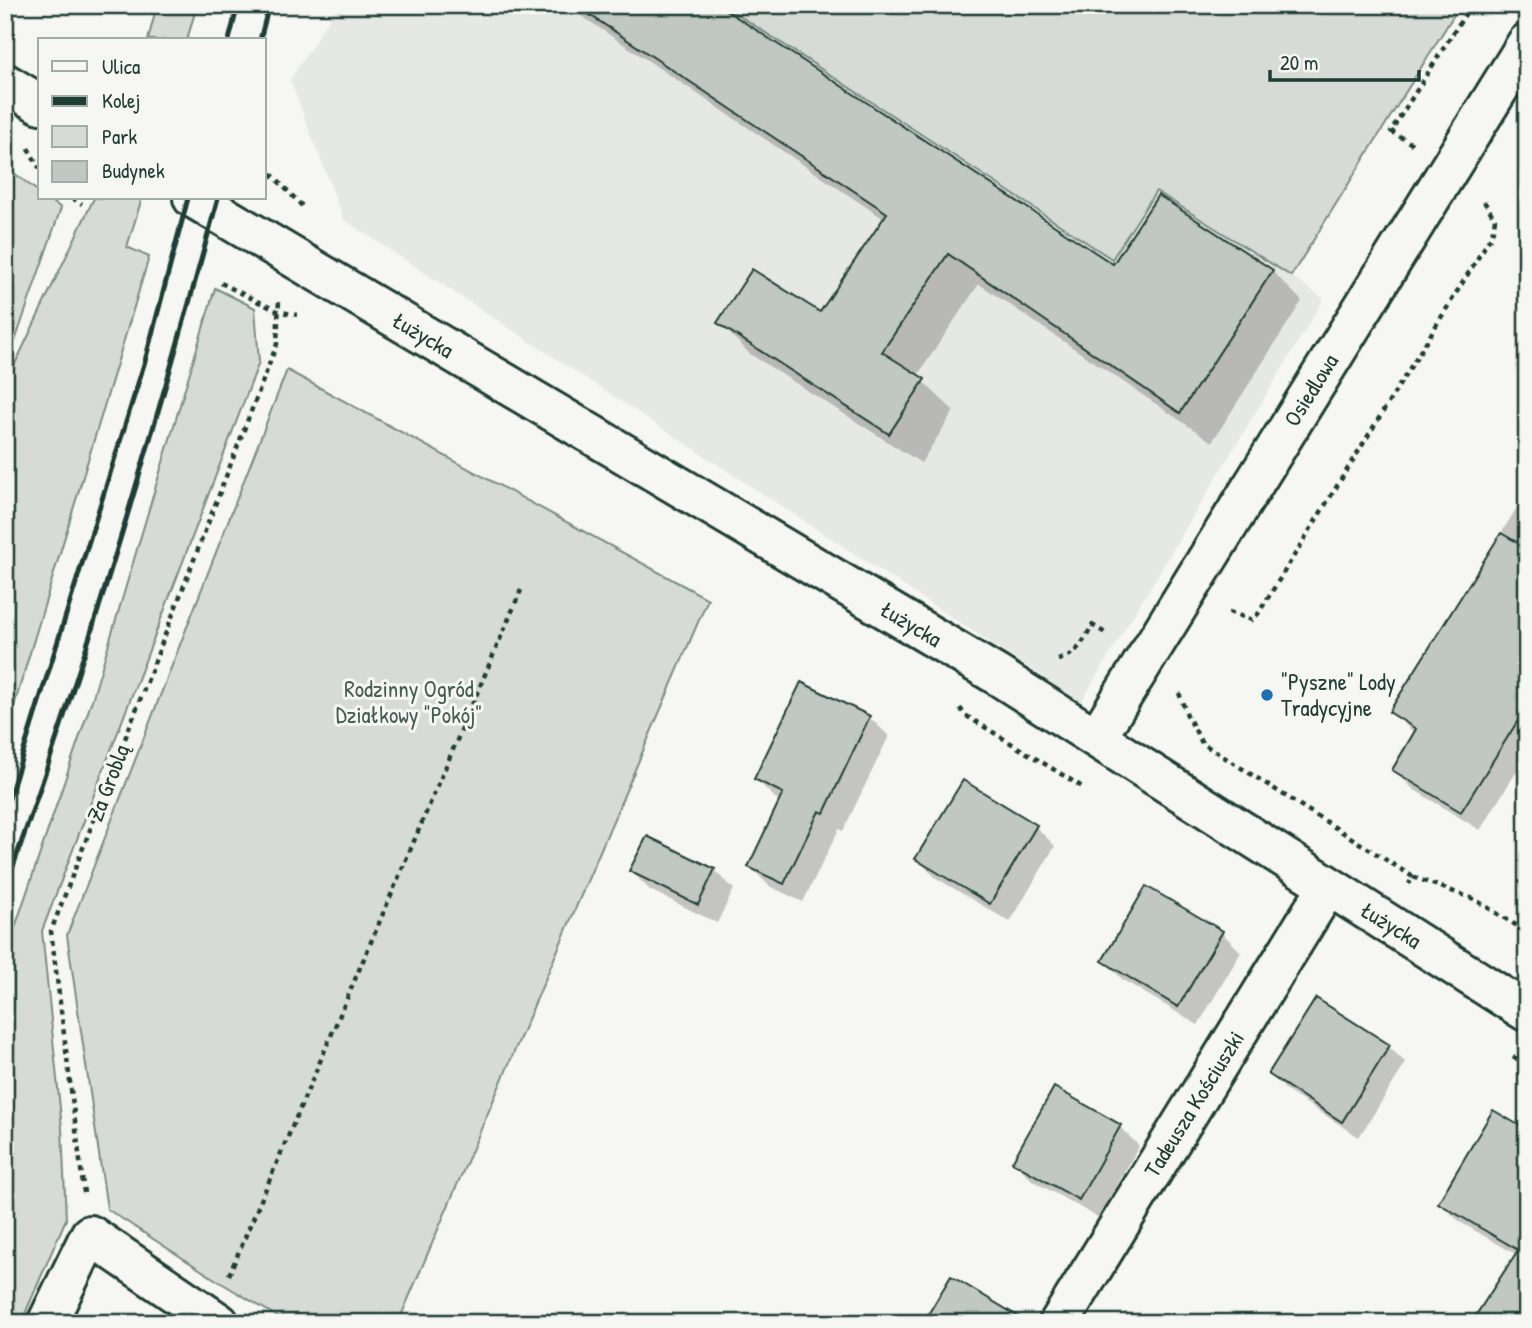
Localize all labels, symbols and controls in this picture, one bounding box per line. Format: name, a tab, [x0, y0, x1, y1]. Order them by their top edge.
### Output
legend	[38, 38, 266, 200]
scale bar	[1270, 38, 1418, 82]
text: 20 m	[1280, 48, 1318, 77]
text: Ulica	[102, 52, 140, 81]
text: Kolej	[102, 86, 140, 115]
text: Park	[102, 122, 137, 151]
text: Budynek	[102, 156, 165, 185]
street label: Łużycka	[387, 304, 460, 365]
street label: Osiedlowa	[1276, 348, 1345, 432]
street label: Łużycka	[875, 593, 948, 654]
place label: "Pyszne" Lody Tradycyjne	[1281, 666, 1396, 723]
park label: Rodzinny Ogród Działkowy "Pokój"	[336, 673, 482, 730]
marker: "Pyszne" Lody Tradycyjne	[1259, 687, 1275, 703]
street label: Za Groblą	[79, 738, 137, 826]
street label: Łużycka	[1355, 894, 1428, 955]
street label: Tadeusza Kościuszki	[1136, 1025, 1251, 1183]

